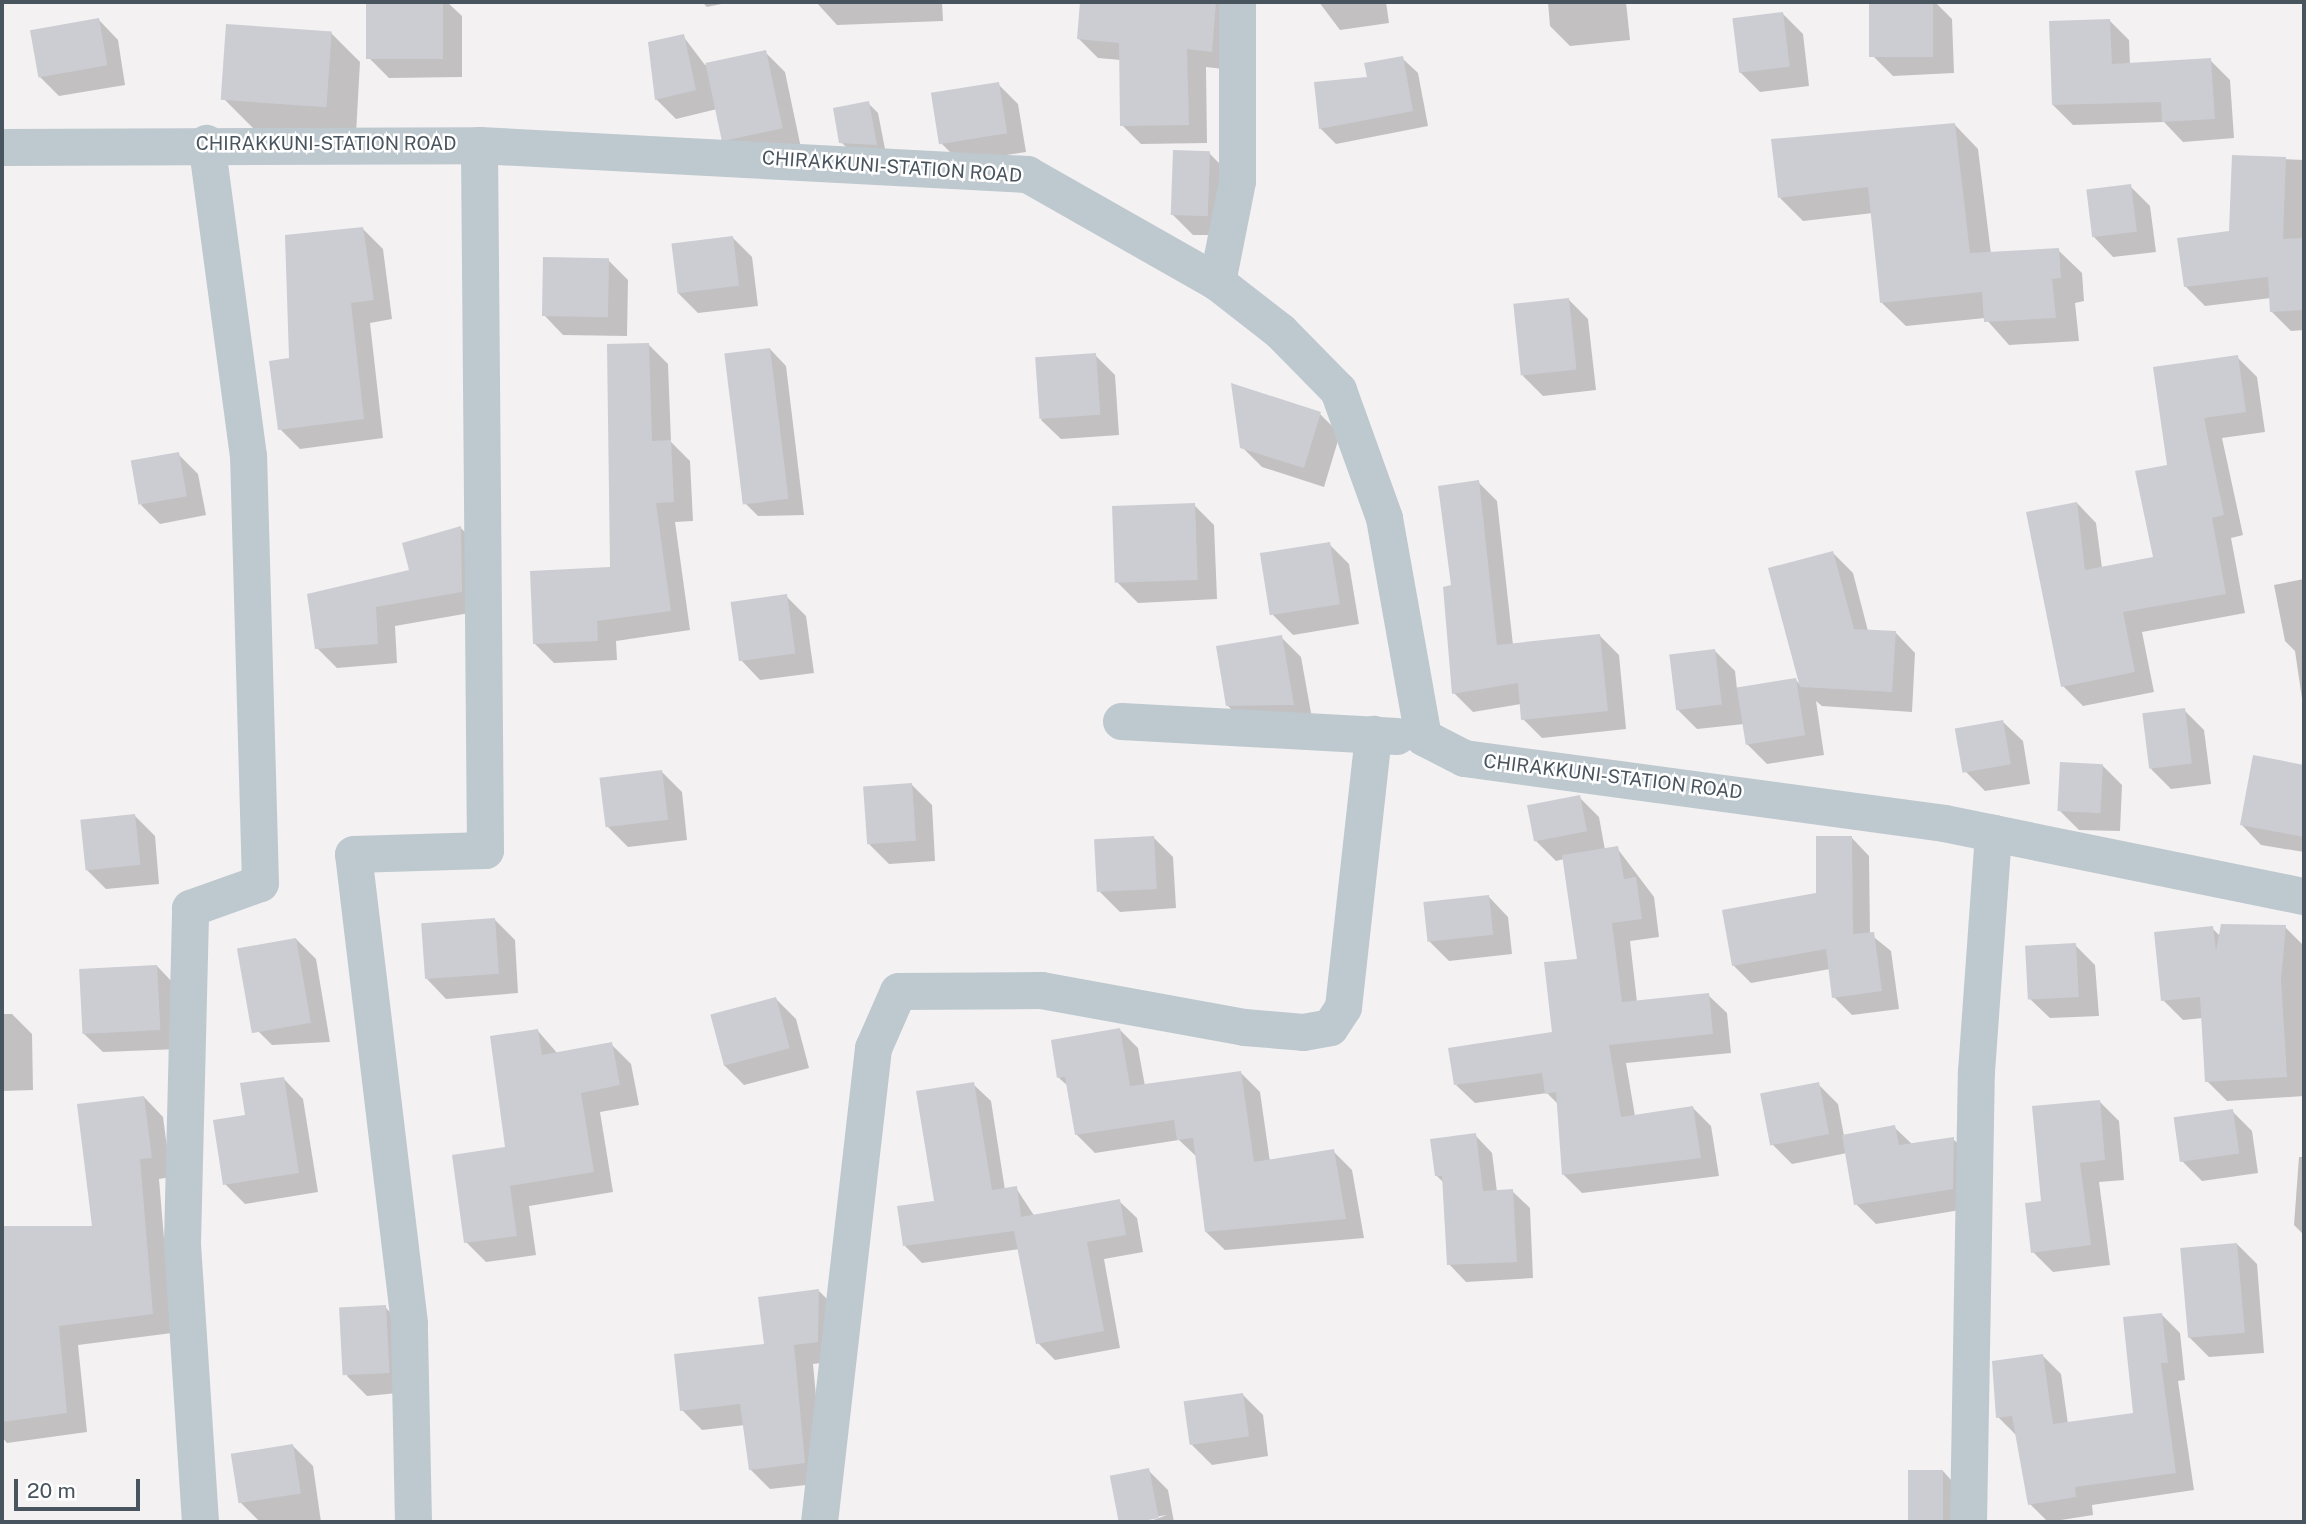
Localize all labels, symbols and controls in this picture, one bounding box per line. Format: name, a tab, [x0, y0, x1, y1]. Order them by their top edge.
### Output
street label: CHIRAKKUNI-STATION ROAD	[196, 133, 456, 155]
street label: CHIRAKKUNI-STATION ROAD	[761, 147, 1023, 187]
street label: CHIRAKKUNI-STATION ROAD	[1482, 750, 1744, 804]
scale bar	[18, 1464, 144, 1508]
text: 20 m	[27, 1478, 76, 1503]

